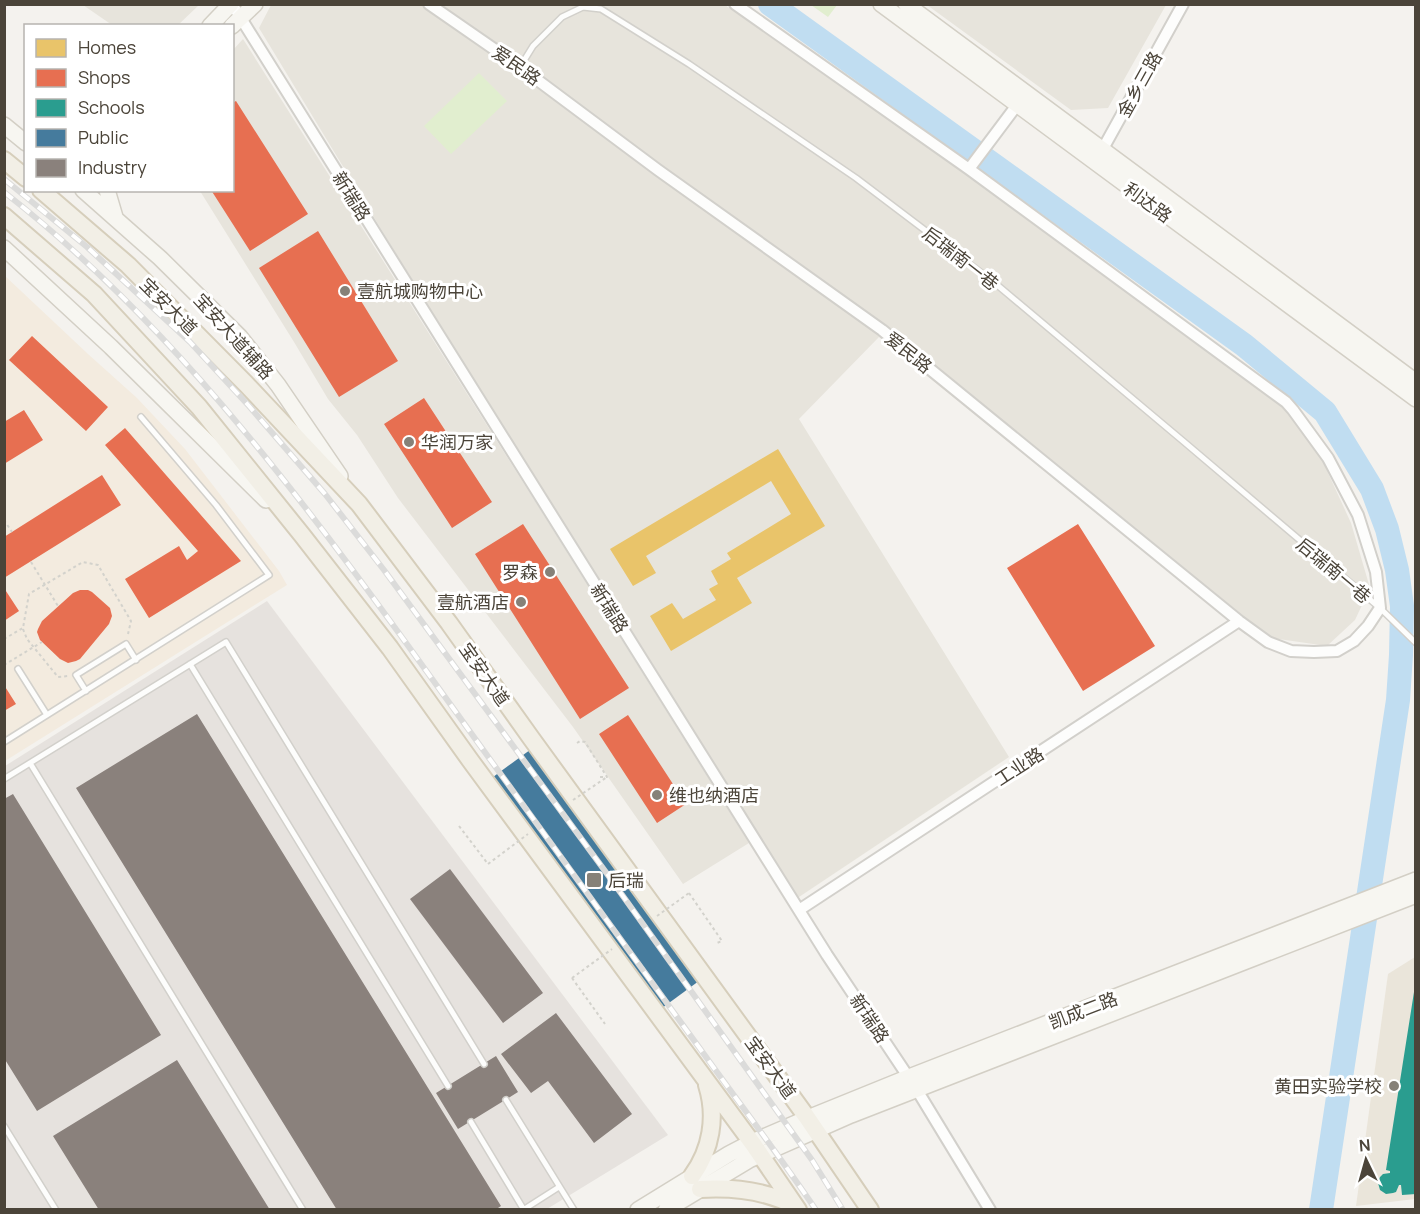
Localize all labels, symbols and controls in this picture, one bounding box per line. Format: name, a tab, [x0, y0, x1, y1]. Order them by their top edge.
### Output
legend	[24, 24, 234, 192]
text: Homes	[78, 35, 136, 59]
street label: 爱民路	[488, 40, 546, 90]
street label: 金乡三路	[1111, 47, 1167, 121]
text: Shops	[78, 65, 130, 89]
text: Schools	[78, 95, 145, 119]
text: Public	[78, 125, 129, 149]
text: Industry	[78, 155, 147, 179]
street label: 新瑞路	[328, 167, 376, 225]
street label: 利达路	[1119, 176, 1177, 228]
street label: 后瑞南一巷	[918, 221, 1004, 295]
street label: 宝安大道	[135, 272, 203, 340]
place label: 壹航城购物中心	[357, 279, 483, 303]
marker: 壹航城购物中心	[338, 284, 352, 298]
street label: 宝安大道辅路	[189, 288, 279, 384]
street label: 爱民路	[880, 326, 938, 378]
place label: 华润万家	[421, 430, 493, 454]
marker: 华润万家	[402, 435, 416, 449]
street label: 后瑞南一巷	[1292, 532, 1376, 608]
place label: 罗森	[502, 560, 538, 584]
marker: 罗森	[543, 565, 557, 579]
street label: 新瑞路	[586, 579, 634, 637]
place label: 壹航酒店	[437, 590, 509, 614]
marker: 壹航酒店	[514, 595, 528, 609]
street label: 宝安大道	[455, 638, 515, 710]
street label: 工业路	[990, 741, 1048, 791]
place label: 维也纳酒店	[669, 783, 759, 807]
marker: 维也纳酒店	[650, 788, 664, 802]
place label: 后瑞	[608, 868, 644, 892]
marker: 后瑞	[585, 871, 603, 889]
street label: 凯成二路	[1045, 986, 1121, 1034]
street label: 新瑞路	[845, 989, 895, 1047]
street label: 宝安大道	[740, 1031, 802, 1103]
place label: 黄田实验学校	[1274, 1074, 1382, 1098]
marker: 黄田实验学校	[1387, 1079, 1401, 1093]
north arrow	[1336, 1130, 1396, 1190]
text: N	[1358, 1134, 1371, 1157]

